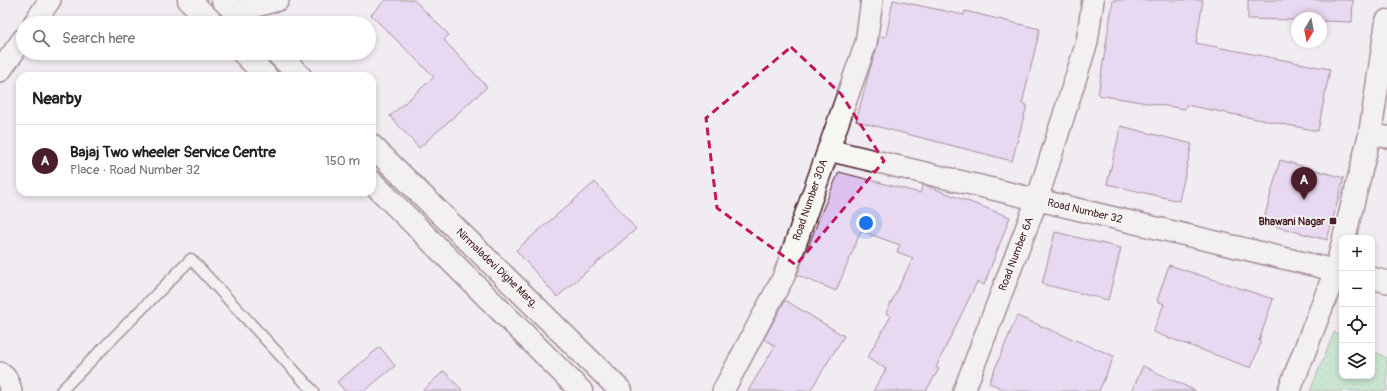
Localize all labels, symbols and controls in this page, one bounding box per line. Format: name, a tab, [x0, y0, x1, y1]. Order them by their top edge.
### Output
north arrow	[1291, 12, 1327, 48]
search box	[16, 16, 376, 60]
icon: search	[30, 27, 52, 49]
text: Search here	[62, 29, 135, 48]
text: Nearby	[32, 88, 81, 109]
text: Bajaj Two wheeler Service Centre	[70, 143, 276, 162]
text: A	[41, 153, 49, 169]
text: 150 m	[325, 153, 360, 169]
street label: Road Number 30A	[790, 157, 830, 243]
text: Place · Road Number 32	[70, 162, 200, 178]
pin: A	[1291, 167, 1317, 200]
street label: Road Number 32	[1046, 196, 1124, 226]
your location	[856, 213, 876, 233]
street label: Road Number 6A	[996, 215, 1036, 293]
place label: Bhawani Nagar	[1259, 215, 1326, 228]
marker: Bhawani Nagar	[1328, 216, 1338, 226]
street label: Nirmaladevi Dighe Marg,	[453, 225, 541, 311]
map controls	[1339, 235, 1375, 379]
button: +	[1339, 235, 1375, 271]
button: −	[1339, 271, 1375, 307]
button: locate	[1339, 307, 1375, 343]
button: layers	[1339, 343, 1375, 379]

